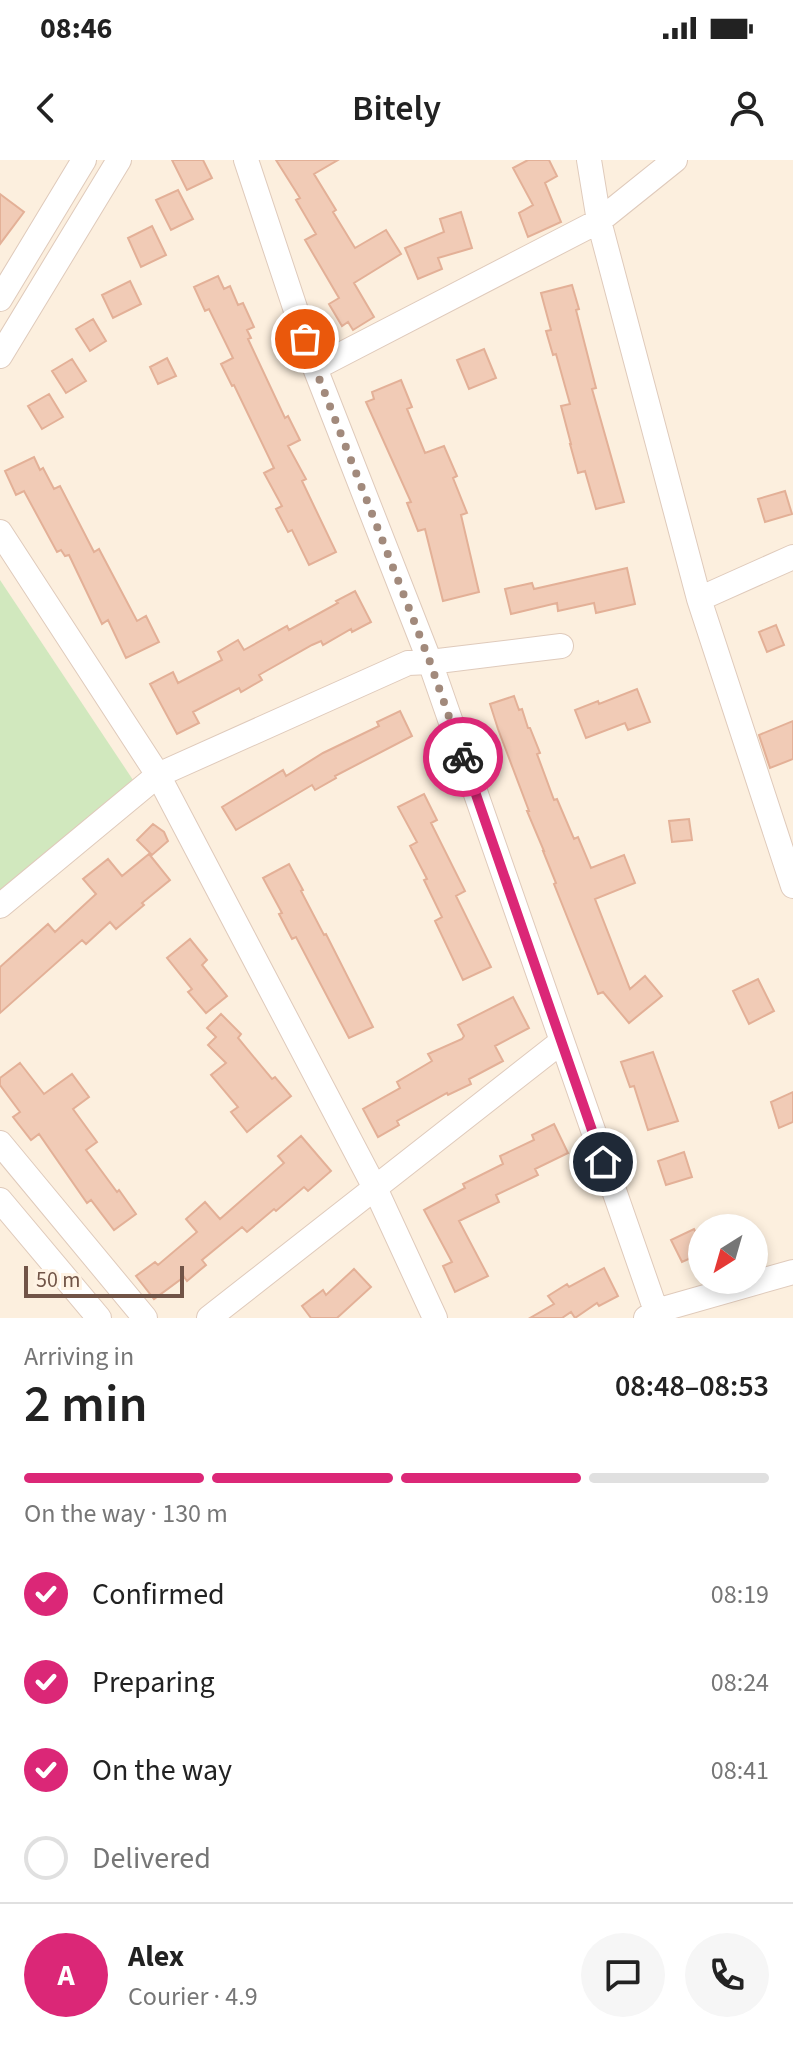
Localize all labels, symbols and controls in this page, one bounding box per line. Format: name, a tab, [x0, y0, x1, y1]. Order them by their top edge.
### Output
text: 08:46	[40, 7, 112, 50]
text: Bitely	[352, 83, 441, 134]
icon: back	[24, 86, 68, 130]
icon: person	[725, 86, 769, 130]
pin	[271, 305, 339, 373]
icon: bag	[283, 317, 327, 361]
courier	[423, 717, 503, 797]
icon: bike	[441, 735, 485, 779]
pin	[569, 1128, 637, 1196]
icon: home	[581, 1140, 625, 1184]
north arrow	[688, 1214, 768, 1294]
map controls	[688, 1214, 768, 1294]
scale bar	[24, 1262, 184, 1298]
text: 50 m	[36, 1264, 81, 1296]
text: Arriving in	[24, 1338, 134, 1375]
text: 08:48–08:53	[615, 1365, 769, 1408]
text: 2 min	[24, 1368, 148, 1442]
text: On the way · 130 m	[24, 1495, 228, 1532]
icon: check	[24, 1572, 68, 1616]
text: Confirmed	[92, 1573, 225, 1616]
text: 08:19	[711, 1576, 769, 1613]
icon: check	[24, 1660, 68, 1704]
text: Preparing	[92, 1661, 215, 1704]
text: 08:24	[711, 1664, 769, 1701]
icon: check	[24, 1748, 68, 1792]
text: On the way	[92, 1749, 232, 1792]
text: 08:41	[711, 1752, 769, 1789]
text: Delivered	[92, 1837, 211, 1880]
button: chat	[581, 1933, 665, 2017]
button: phone	[685, 1933, 769, 2017]
text: Alex	[128, 1935, 184, 1978]
text: A	[57, 1954, 75, 1997]
text: Courier · 4.9	[128, 1978, 258, 2015]

